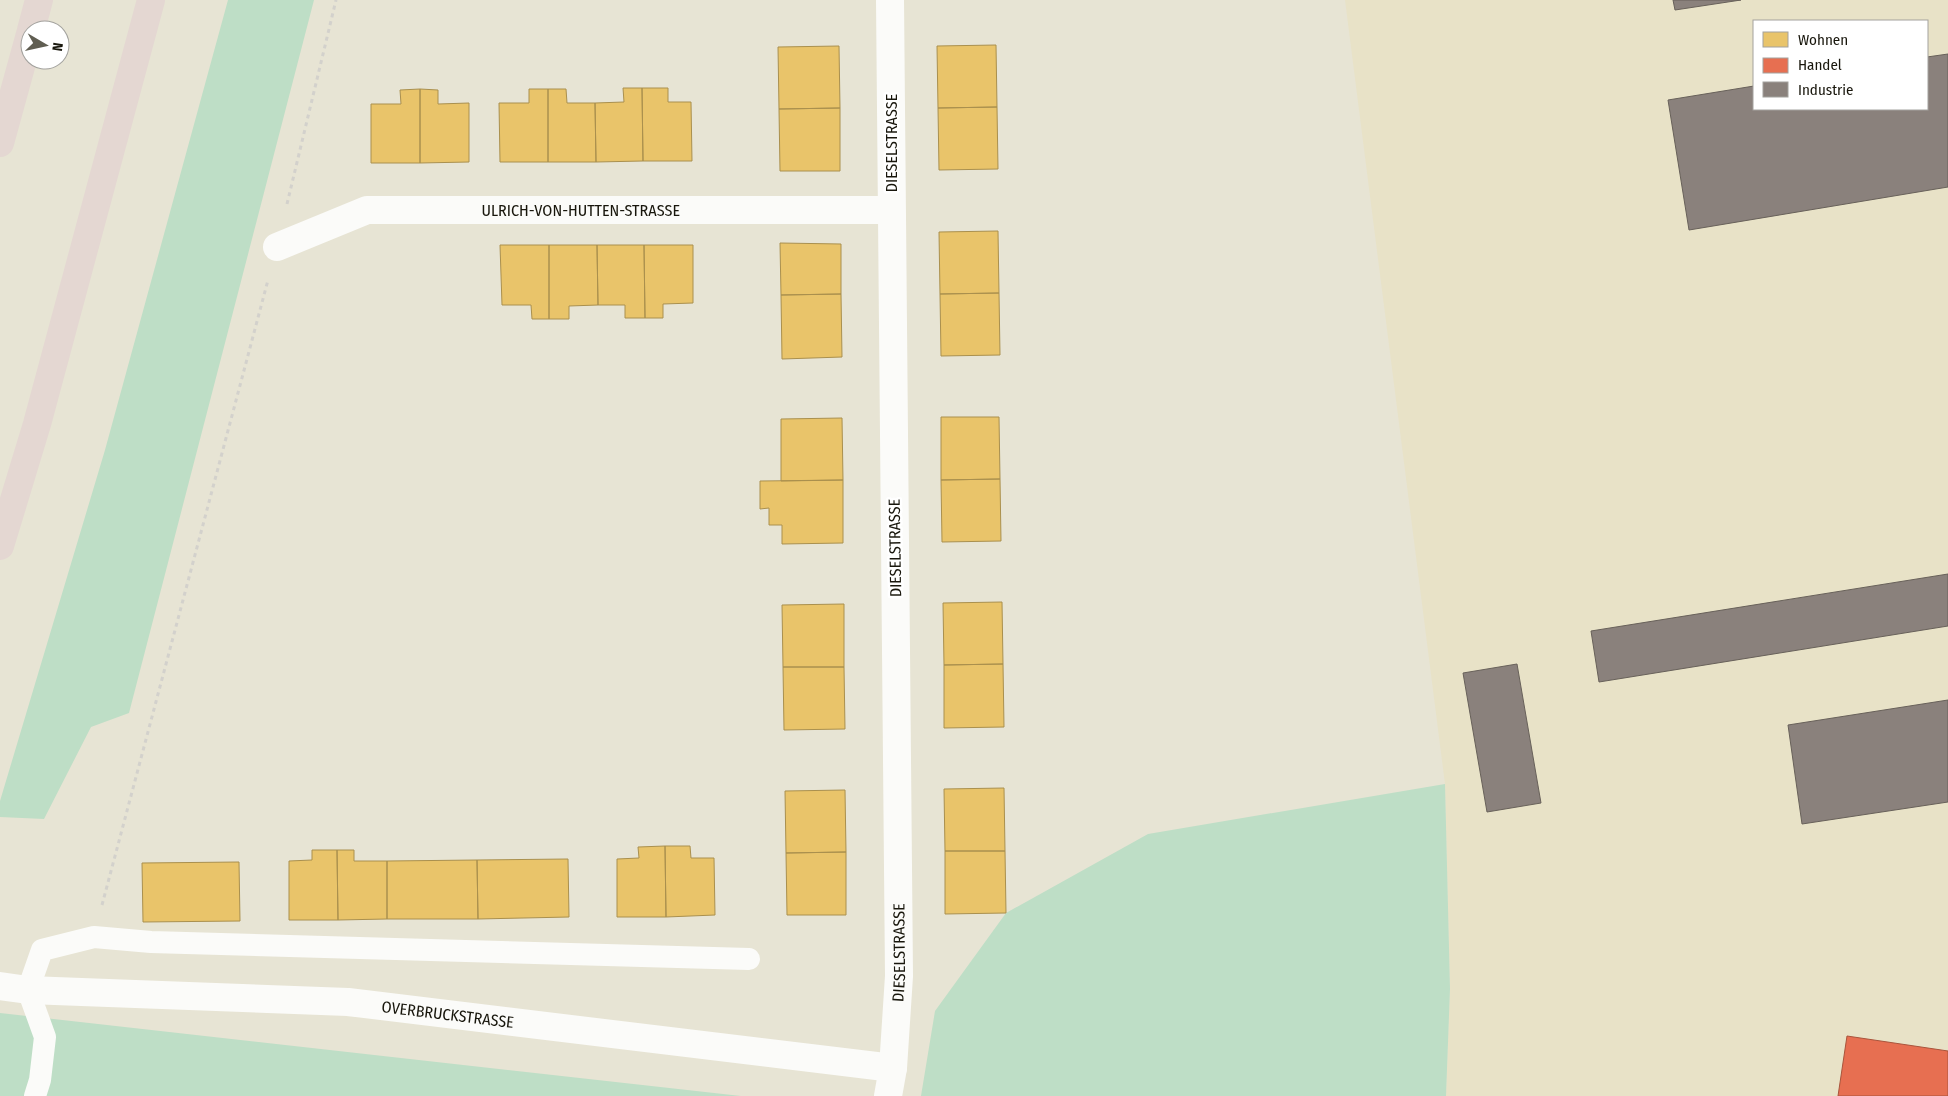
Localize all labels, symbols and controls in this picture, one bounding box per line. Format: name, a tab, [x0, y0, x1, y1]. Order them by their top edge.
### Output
north arrow	[20, 20, 70, 70]
legend	[1753, 20, 1928, 110]
text: Wohnen	[1798, 31, 1848, 49]
text: N	[48, 41, 66, 52]
text: Handel	[1798, 56, 1842, 74]
text: Industrie	[1798, 81, 1853, 99]
street label: DIESELSTRASSE	[882, 94, 901, 192]
street label: ULRICH-VON-HUTTEN-STRASSE	[481, 201, 680, 220]
street label: DIESELSTRASSE	[885, 499, 905, 597]
street label: DIESELSTRASSE	[888, 903, 909, 1002]
street label: OVERBRUCKSTRASSE	[381, 997, 515, 1032]

